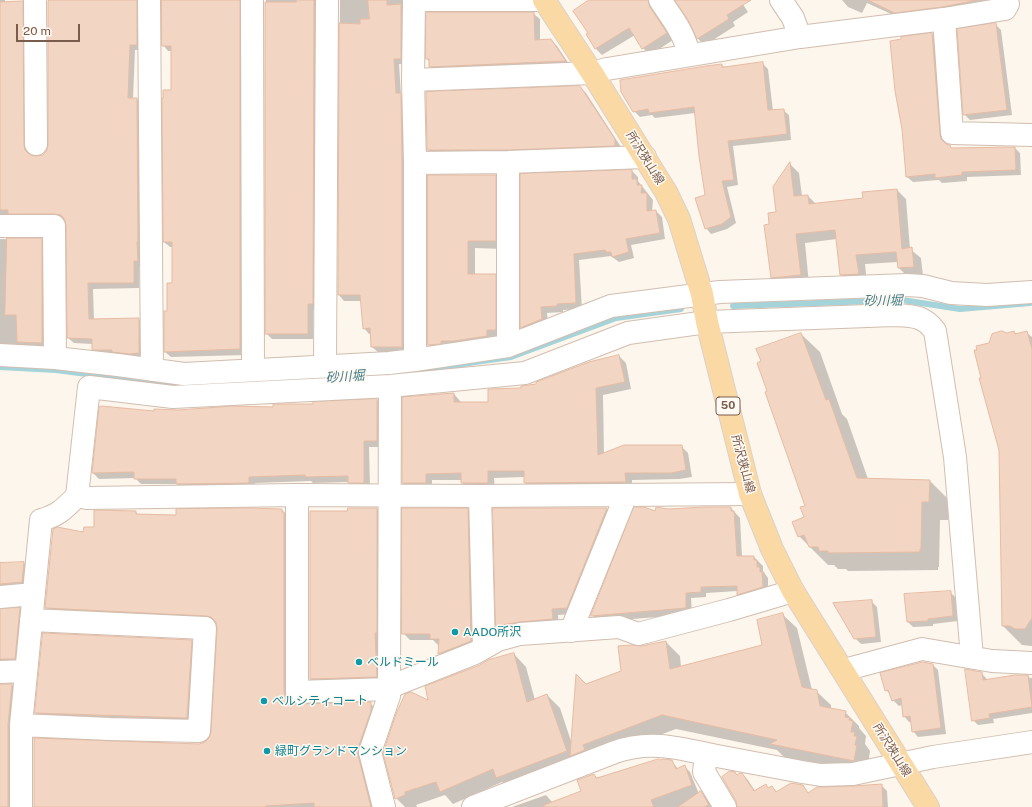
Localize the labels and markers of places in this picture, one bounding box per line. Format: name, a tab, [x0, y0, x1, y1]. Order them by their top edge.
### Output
place label: AADO所沢	[463, 625, 521, 639]
marker: AADO所沢	[450, 627, 460, 637]
place label: ベルドミール	[367, 655, 439, 669]
marker: ベルドミール	[354, 657, 364, 667]
place label: ベルシティコート	[272, 694, 368, 708]
marker: ベルシティコート	[259, 696, 269, 706]
place label: 緑町グランドマンション	[275, 744, 407, 758]
marker: 緑町グランドマンション	[262, 746, 272, 756]

